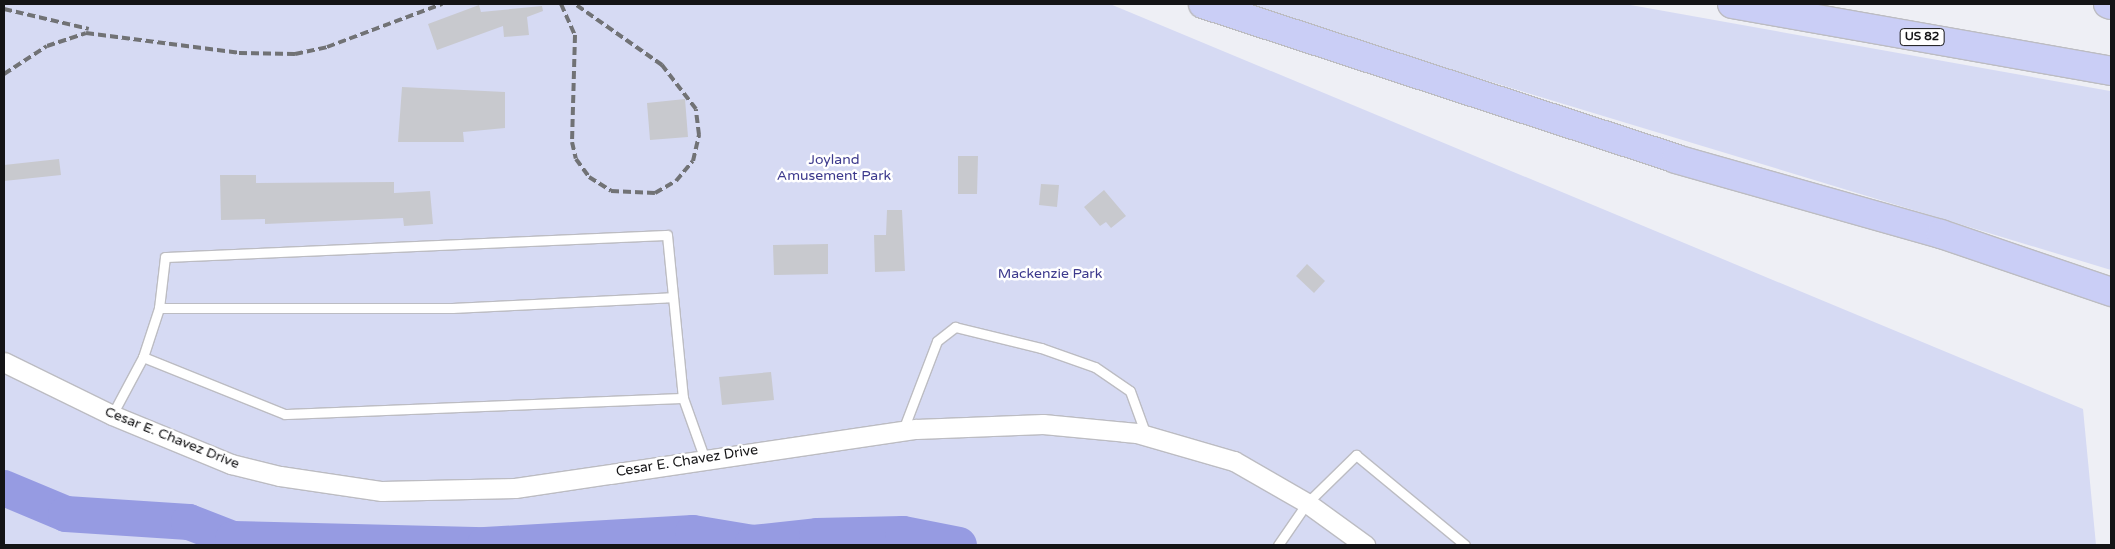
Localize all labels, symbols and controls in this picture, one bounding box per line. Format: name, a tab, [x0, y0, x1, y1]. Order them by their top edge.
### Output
road number: US 82	[1900, 28, 1944, 46]
park label: Joyland Amusement Park	[777, 152, 891, 184]
park label: Mackenzie Park	[998, 266, 1102, 282]
street label: Cesar E. Chavez Drive	[102, 403, 242, 473]
street label: Cesar E. Chavez Drive	[615, 441, 759, 481]

